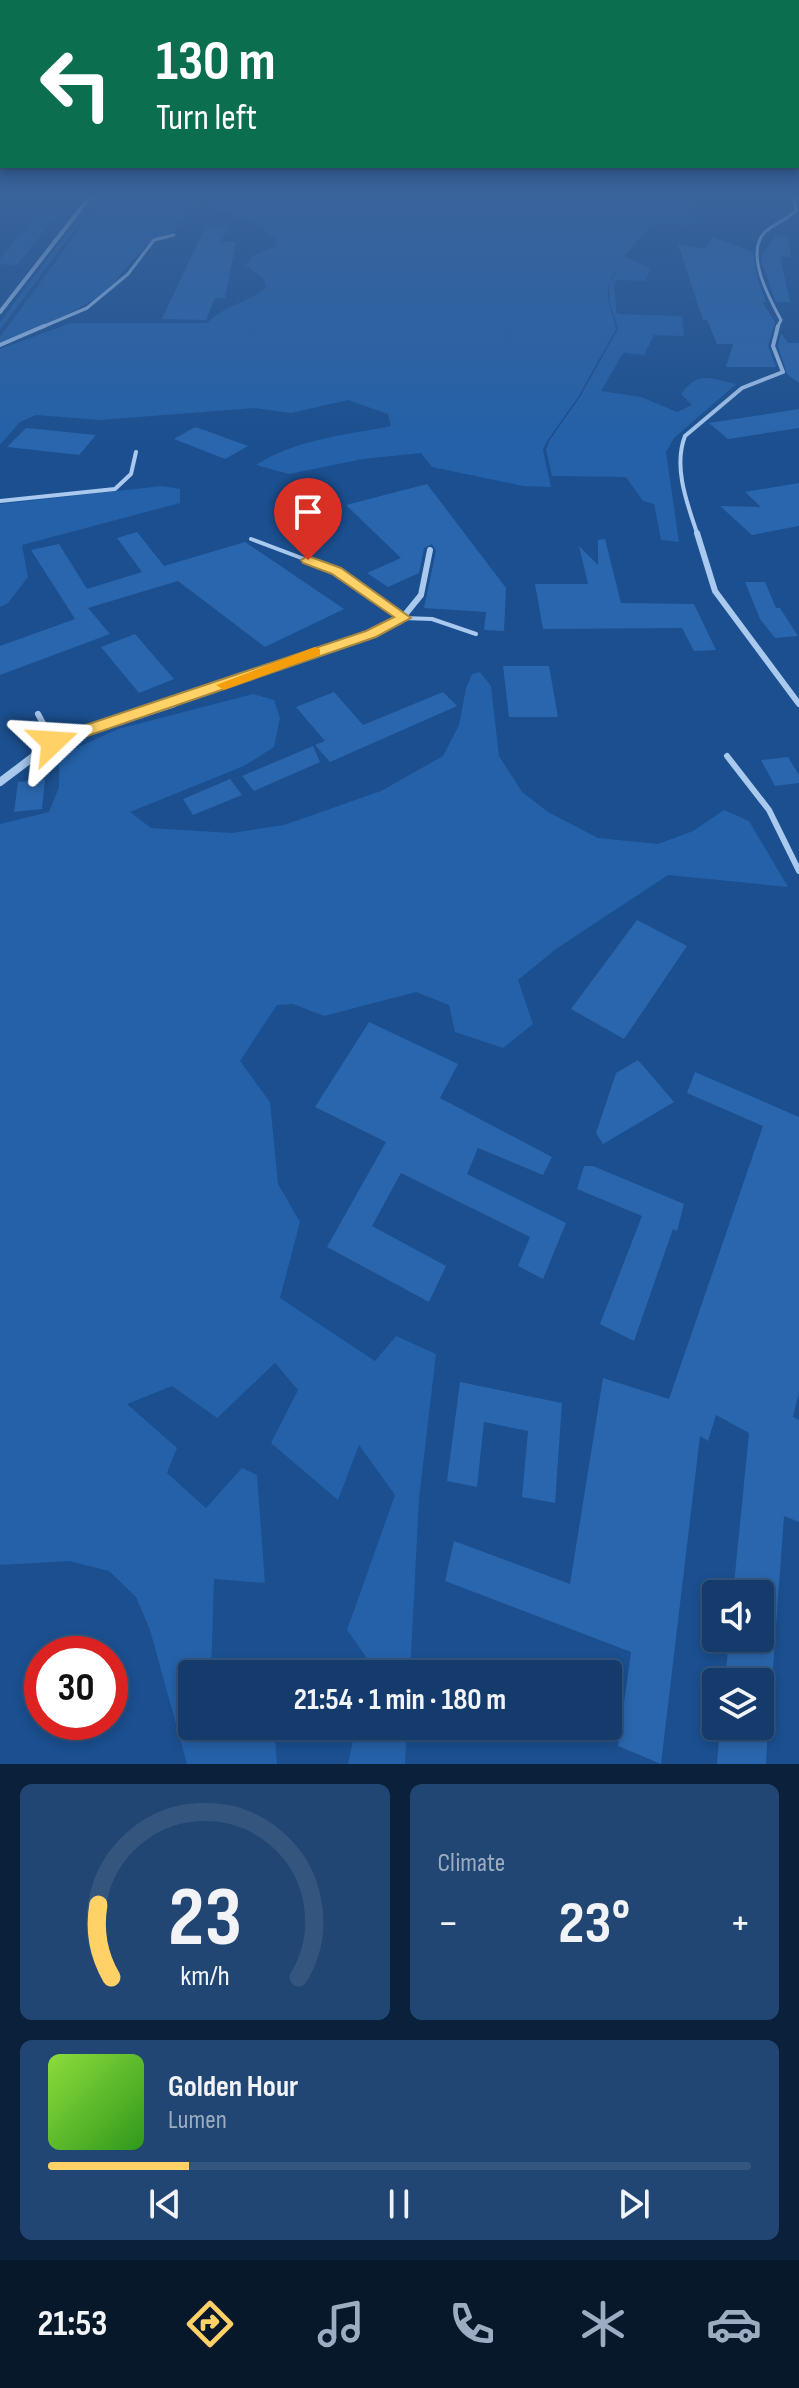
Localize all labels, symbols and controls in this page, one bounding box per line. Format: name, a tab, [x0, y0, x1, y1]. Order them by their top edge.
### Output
text: 130 m	[156, 29, 276, 96]
icon: left	[24, 32, 128, 136]
text: Turn left	[156, 97, 257, 140]
pin	[274, 478, 342, 560]
icon: arrive	[286, 490, 330, 534]
position arrow	[11, 700, 95, 784]
map controls	[702, 1580, 774, 1740]
button: sound	[702, 1580, 774, 1652]
speed limit sign: 30	[24, 1636, 128, 1740]
button: layers	[702, 1668, 774, 1740]
text: 21:54 · 1 min · 180 m	[294, 1682, 506, 1718]
text: Climate	[438, 1848, 505, 1879]
text: 23	[168, 1869, 242, 1969]
text: 23°	[558, 1888, 630, 1960]
text: −	[438, 1897, 459, 1950]
text: +	[729, 1897, 751, 1950]
text: km/h	[180, 1959, 229, 1994]
text: Golden Hour	[168, 2069, 298, 2105]
text: Lumen	[168, 2105, 227, 2136]
icon: previous	[143, 2182, 187, 2226]
icon: pause	[377, 2182, 421, 2226]
icon: next	[612, 2182, 656, 2226]
icon: directions	[182, 2296, 238, 2352]
icon: music	[313, 2296, 369, 2352]
icon: phone	[444, 2296, 500, 2352]
icon: climate	[575, 2296, 631, 2352]
icon: car	[706, 2296, 762, 2352]
text: 21:53	[37, 2303, 107, 2346]

